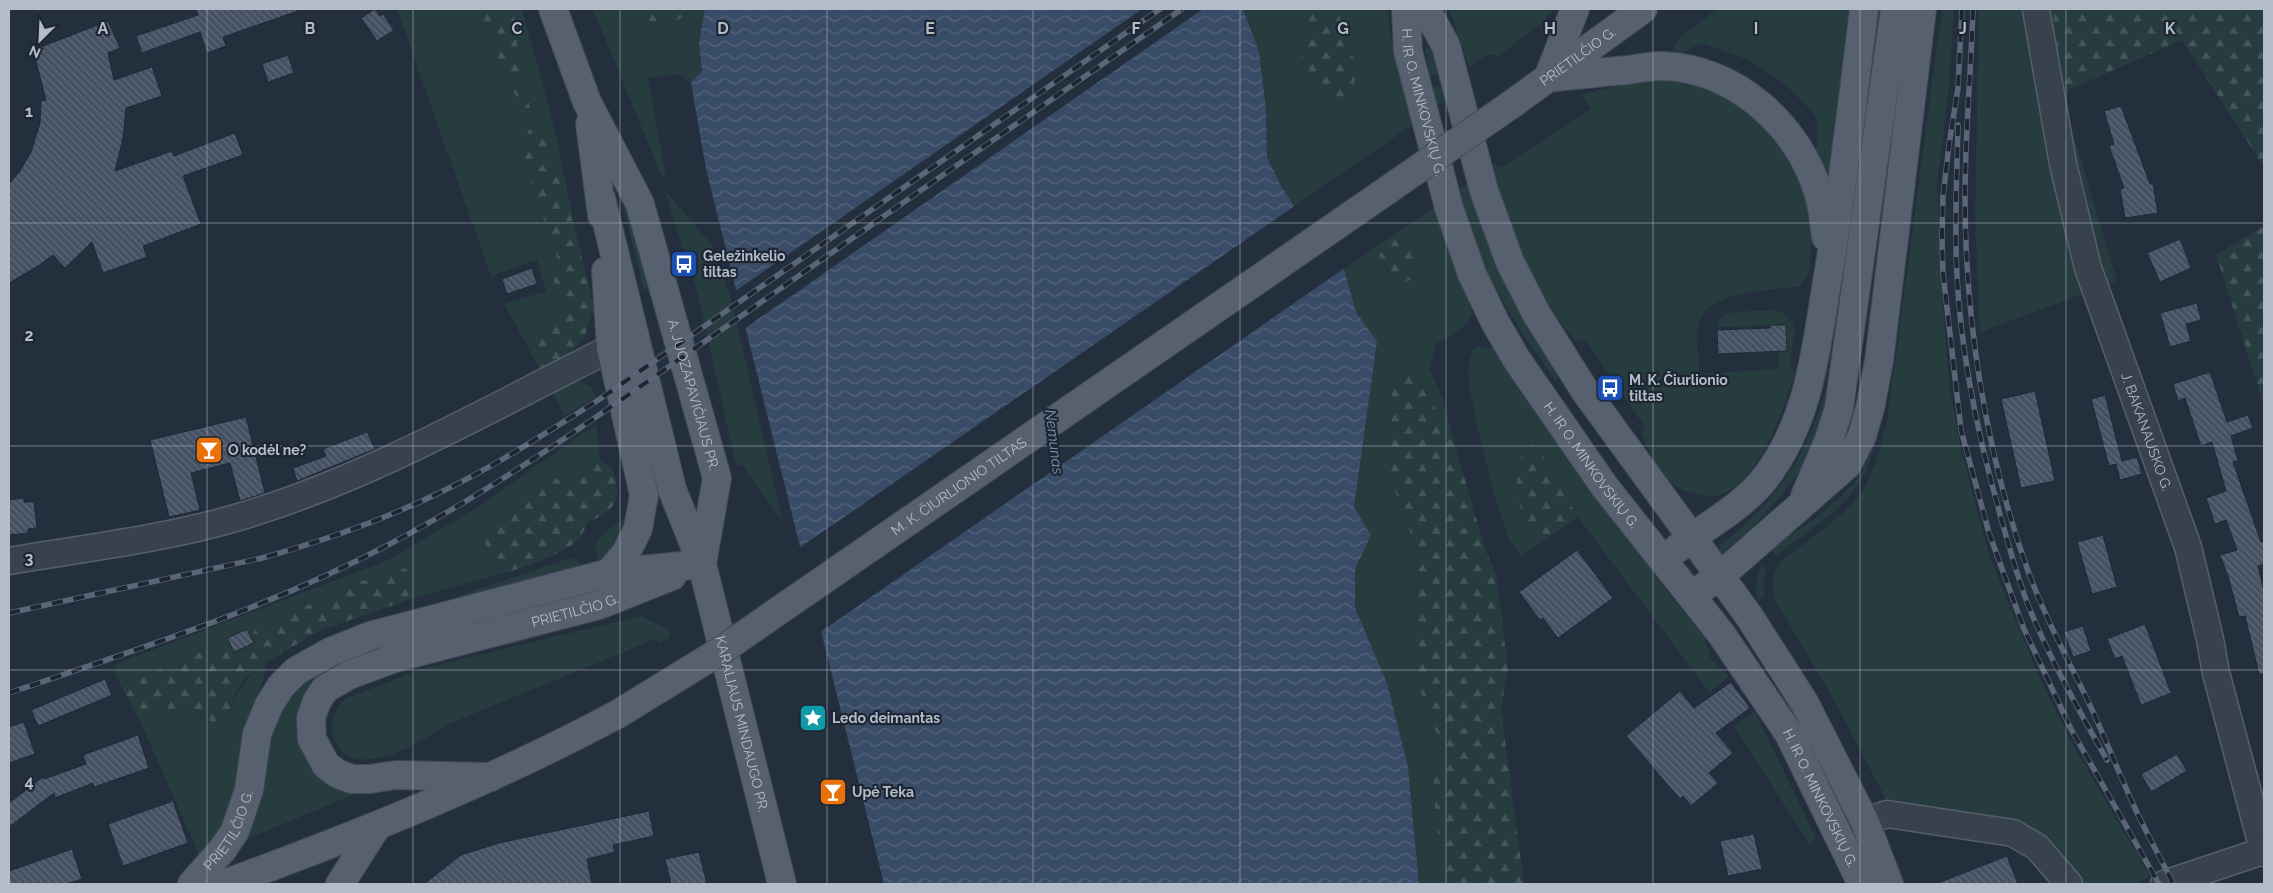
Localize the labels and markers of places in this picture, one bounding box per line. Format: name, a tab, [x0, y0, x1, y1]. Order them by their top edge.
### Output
place label: Geležinkelio tiltas	[703, 248, 786, 280]
bus stop icon: Geležinkelio tiltas	[669, 249, 699, 279]
place label: M. K. Čiurlionio tiltas	[1629, 371, 1728, 404]
bus stop icon: M. K. Čiurlionio tiltas	[1595, 373, 1625, 403]
bar icon: O kodėl ne?	[194, 435, 224, 465]
place label: O kodėl ne?	[228, 442, 306, 458]
place icon: Ledo deimantas	[798, 703, 828, 733]
place label: Ledo deimantas	[832, 710, 940, 726]
bar icon: Upė Teka	[818, 777, 848, 807]
place label: Upė Teka	[852, 784, 914, 800]

